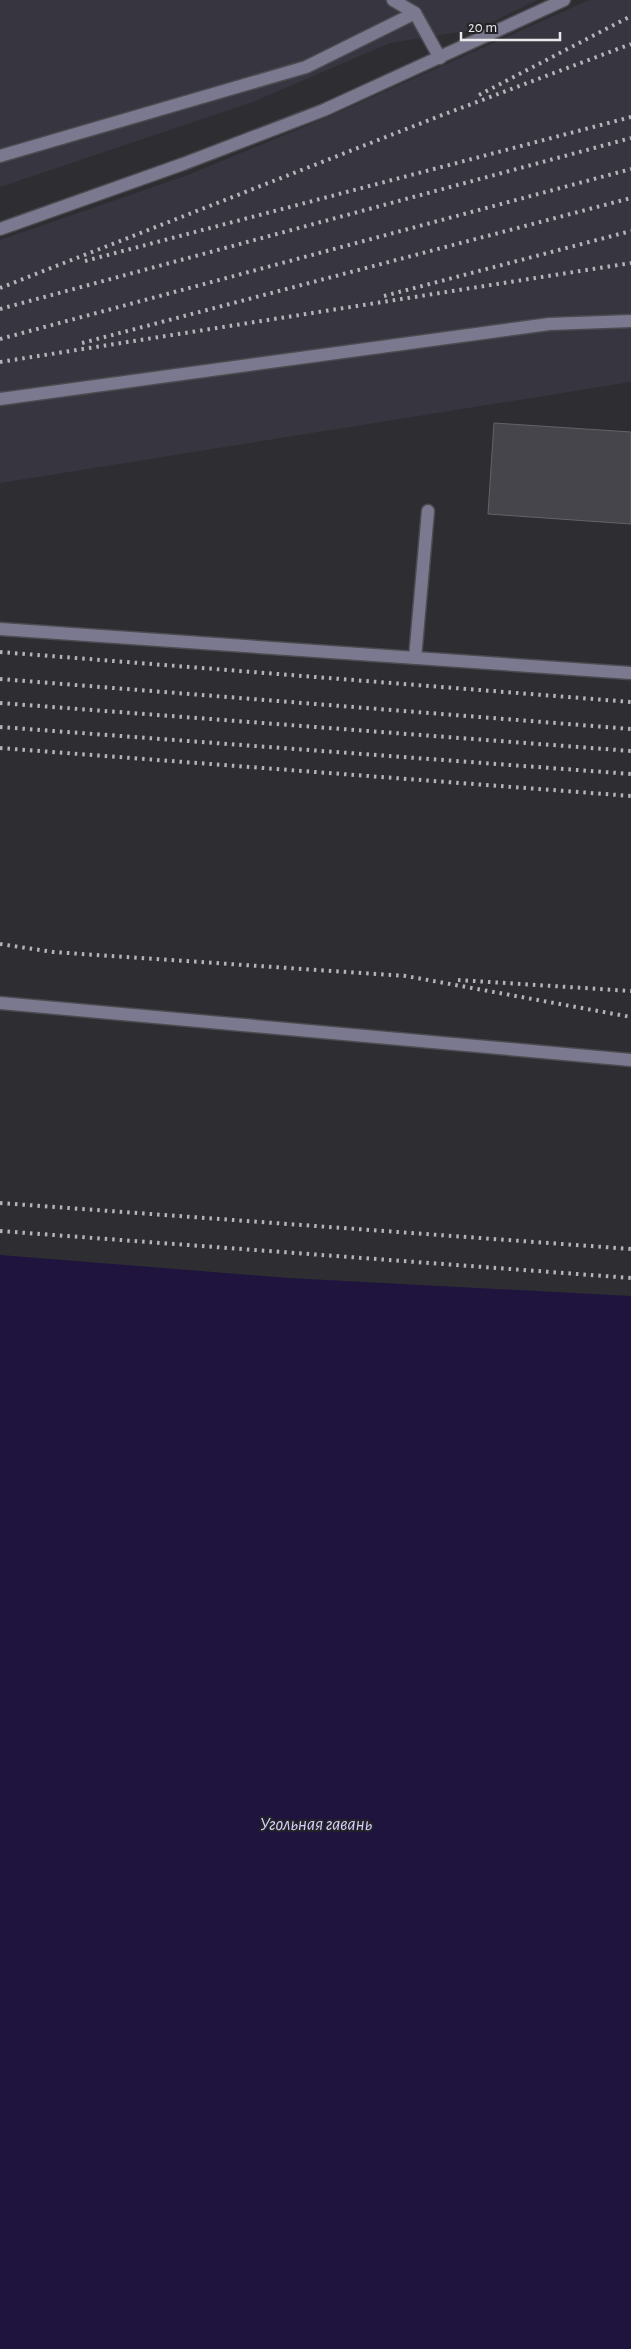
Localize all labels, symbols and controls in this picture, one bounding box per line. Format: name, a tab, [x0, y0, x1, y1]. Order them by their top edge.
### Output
scale bar	[461, 10, 560, 42]
text: 20 m	[468, 20, 497, 35]
water label: Угольная гавань	[260, 1815, 373, 1834]

